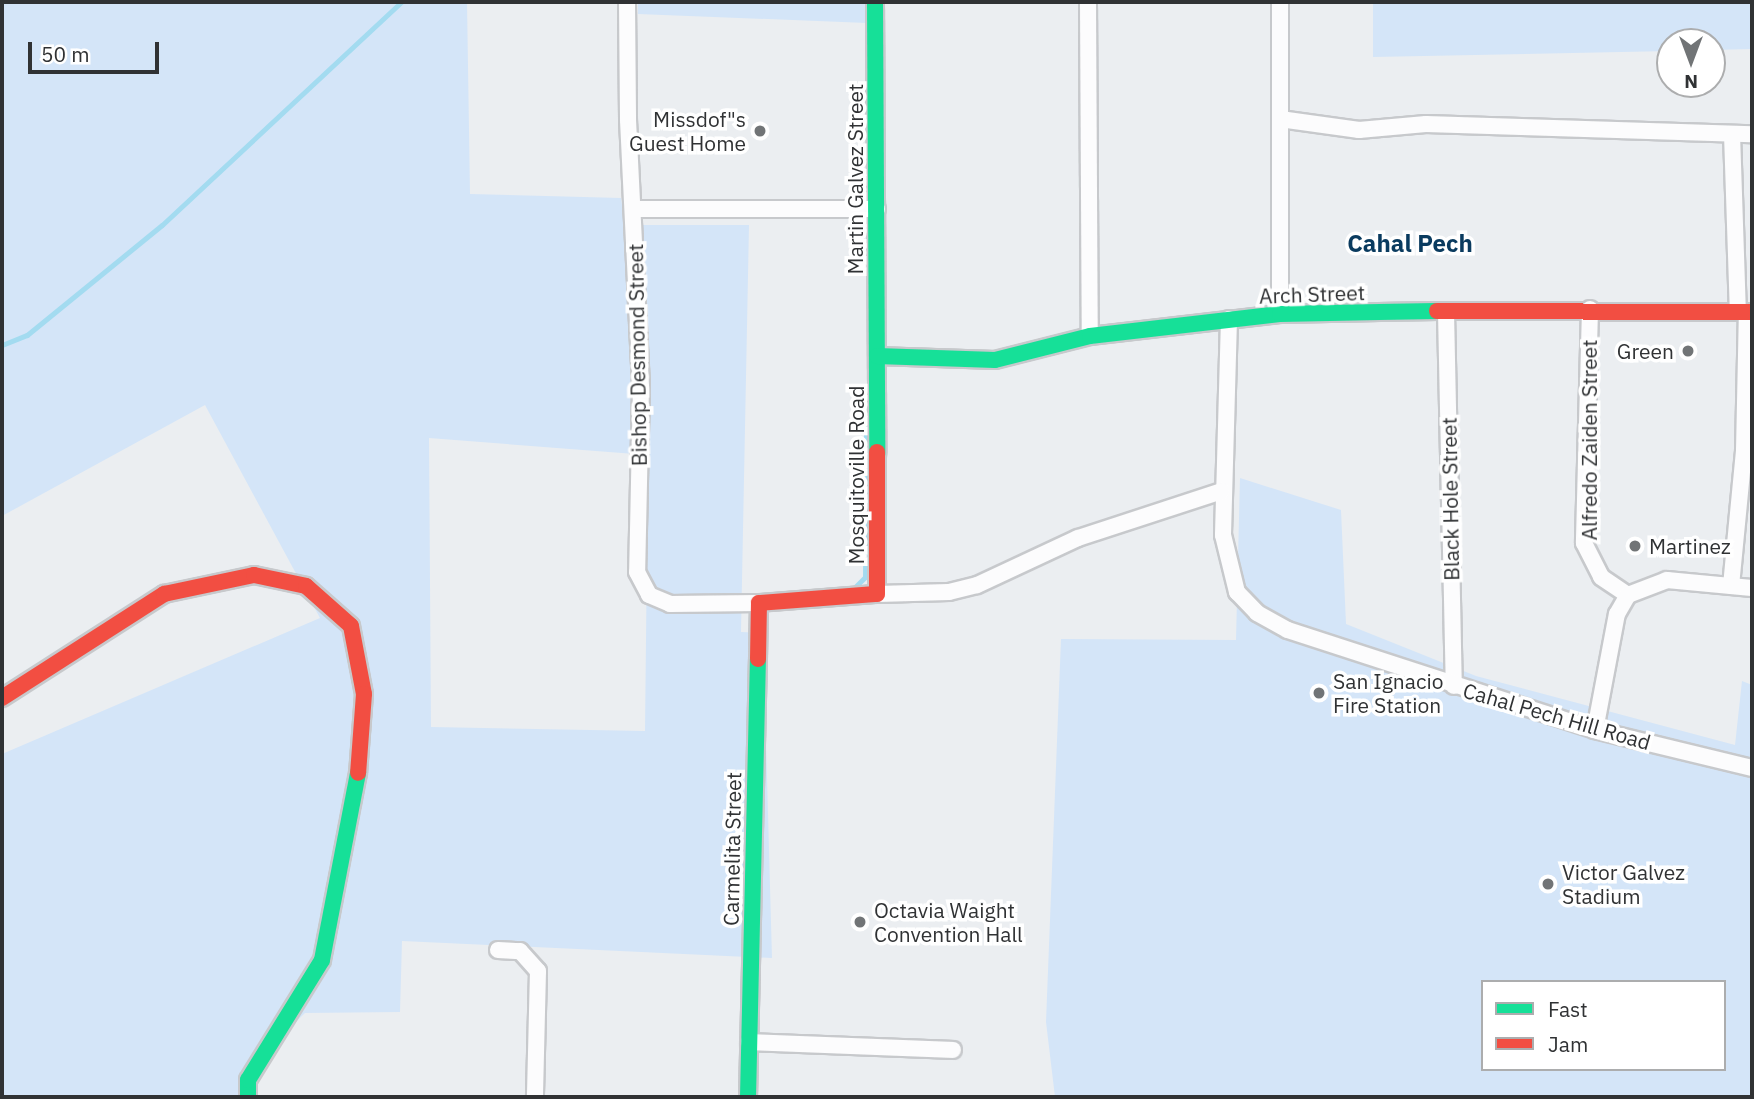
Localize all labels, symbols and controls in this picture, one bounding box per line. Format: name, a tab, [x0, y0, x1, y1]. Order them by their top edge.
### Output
scale bar	[32, 28, 163, 72]
north arrow	[1656, 28, 1726, 98]
text: 50 m	[41, 40, 90, 68]
text: N	[1684, 70, 1698, 94]
street label: Martin Galvez Street	[842, 84, 868, 274]
place label: Missdof"s Guest Home	[629, 106, 746, 156]
marker: Missdof"s Guest Home	[752, 123, 768, 139]
district label: Cahal Pech	[1347, 230, 1473, 258]
street label: Bishop Desmond Street	[622, 243, 652, 467]
street label: Arch Street	[1259, 280, 1365, 308]
place label: Green	[1617, 338, 1674, 364]
street label: Alfredo Zaiden Street	[1576, 340, 1602, 540]
marker: Green	[1680, 343, 1696, 359]
street label: Mosquitoville Road	[843, 386, 869, 564]
street label: Black Hole Street	[1436, 417, 1464, 581]
place label: Martinez	[1649, 533, 1731, 559]
marker: Martinez	[1627, 538, 1643, 554]
place label: San Ignacio Fire Station	[1333, 668, 1444, 718]
street label: Cahal Pech Hill Road	[1460, 677, 1654, 755]
marker: San Ignacio Fire Station	[1311, 685, 1327, 701]
street label: Carmelita Street	[718, 772, 746, 926]
place label: Victor Galvez Stadium	[1562, 859, 1685, 909]
marker: Victor Galvez Stadium	[1540, 876, 1556, 892]
place label: Octavia Waight Convention Hall	[874, 897, 1023, 947]
marker: Octavia Waight Convention Hall	[852, 914, 868, 930]
legend	[1481, 980, 1726, 1071]
text: Fast	[1548, 995, 1588, 1023]
text: Jam	[1548, 1030, 1588, 1058]

